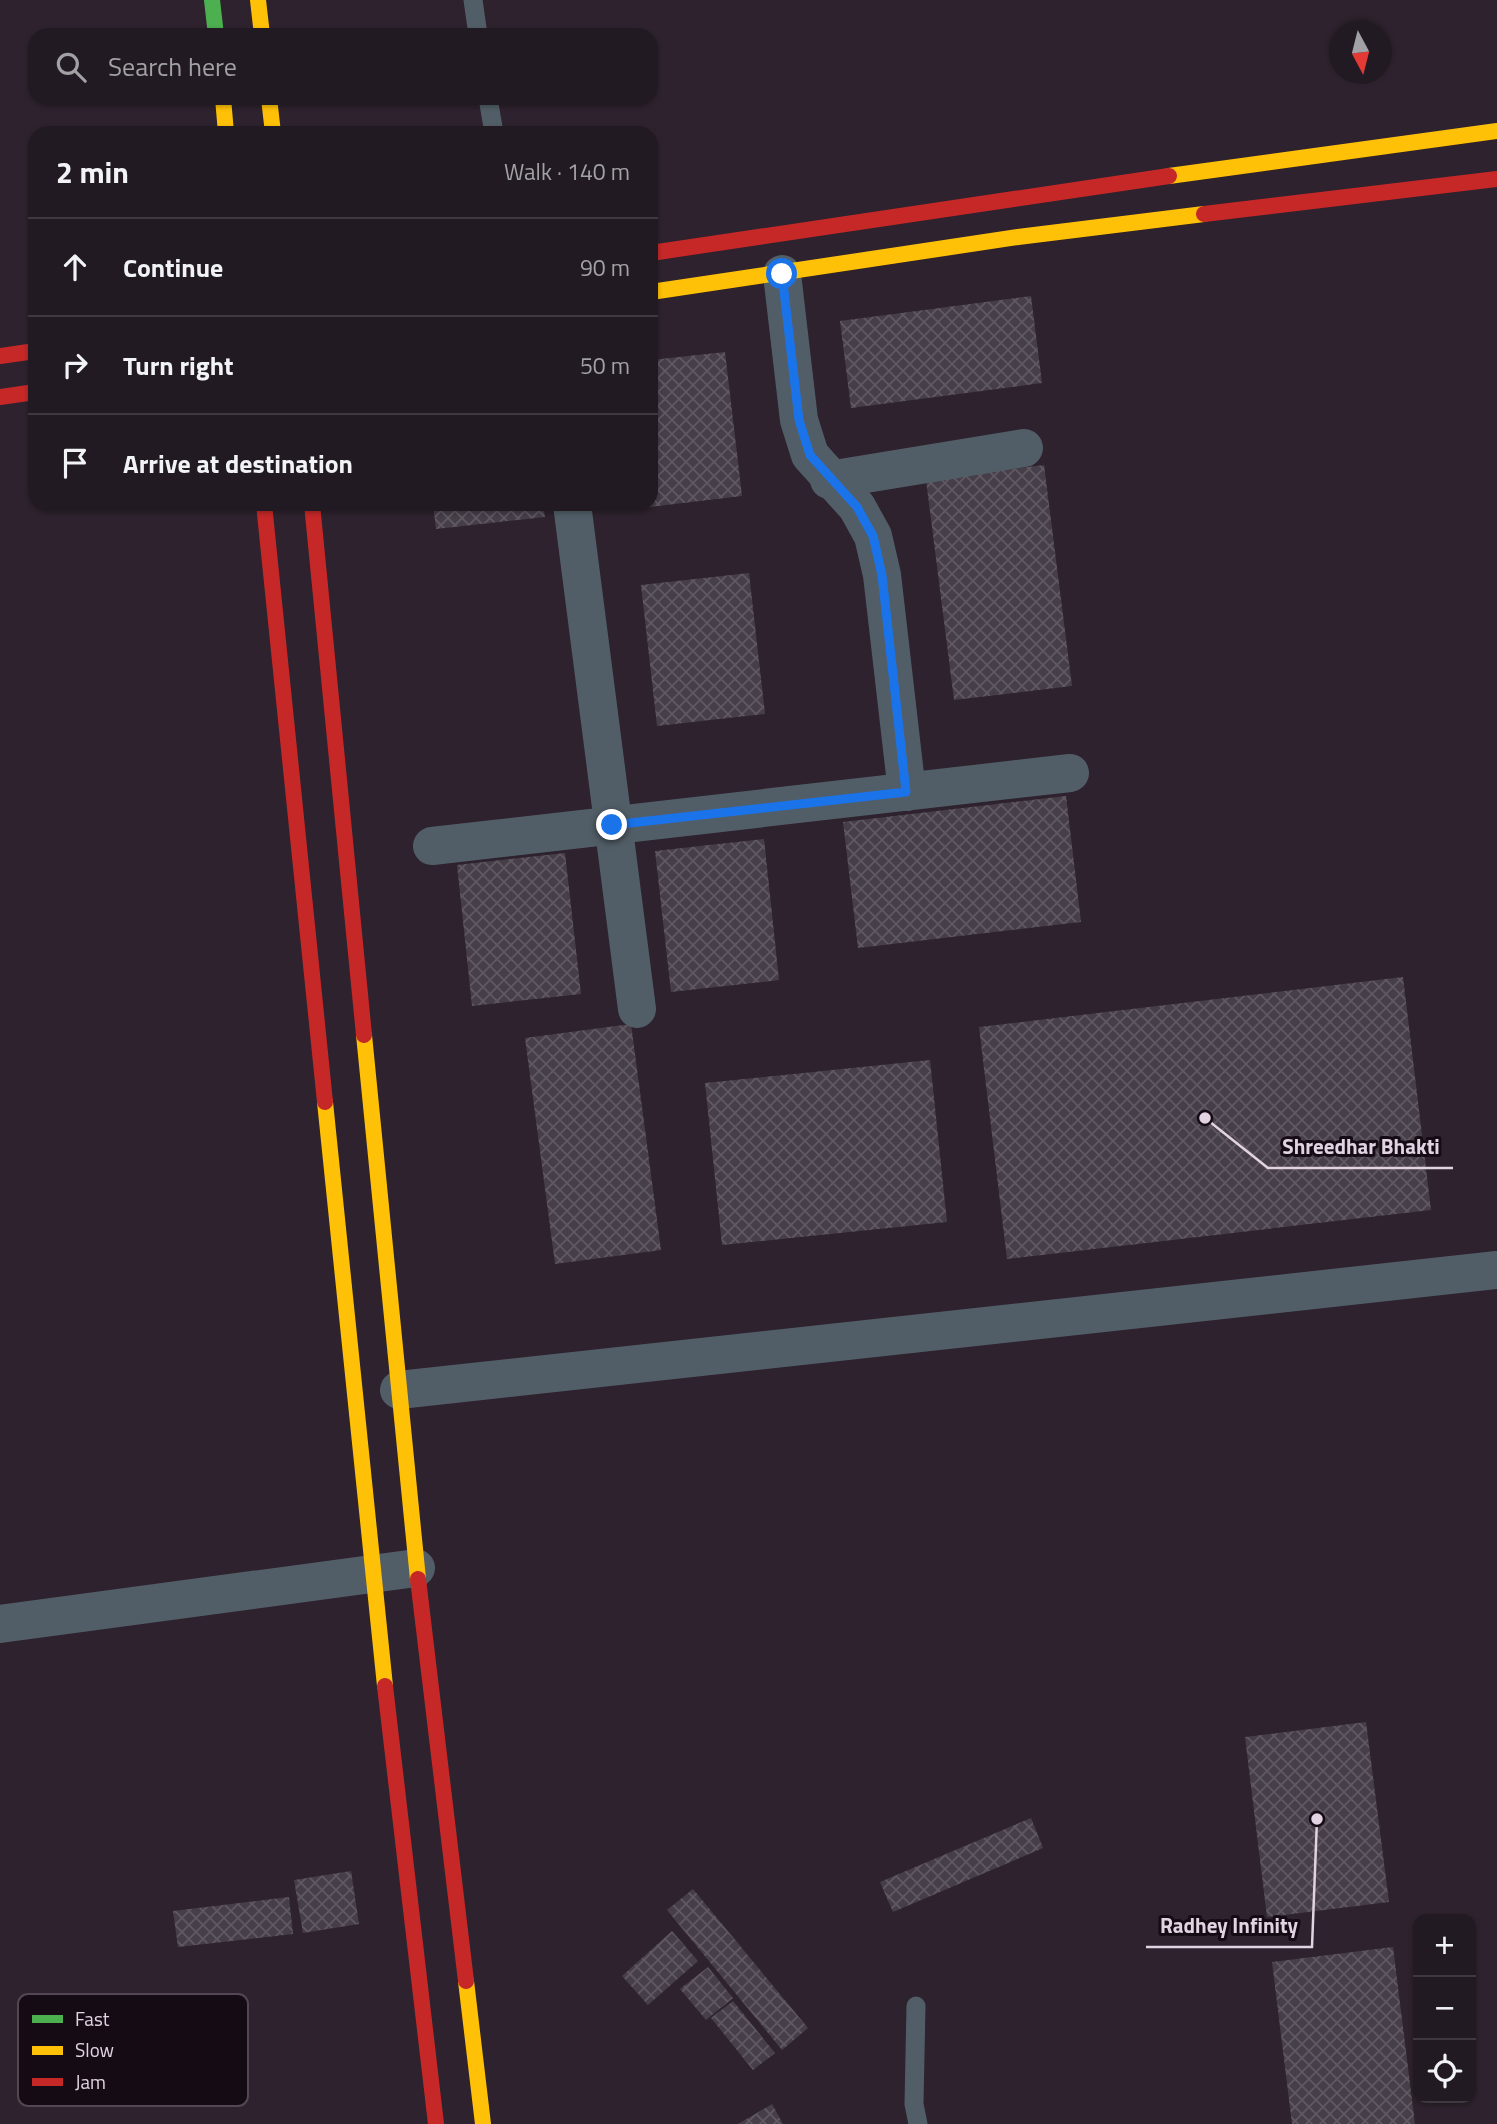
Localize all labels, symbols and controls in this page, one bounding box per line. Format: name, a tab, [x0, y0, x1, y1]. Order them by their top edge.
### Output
north arrow	[1329, 21, 1392, 84]
search box	[28, 28, 658, 105]
text: Search here	[108, 47, 237, 86]
icon: search	[52, 48, 90, 86]
text: 2 min	[56, 149, 129, 195]
text: Walk · 140 m	[504, 154, 630, 189]
icon: ahead	[56, 248, 94, 286]
text: Continue	[123, 248, 223, 287]
text: 90 m	[580, 250, 630, 285]
route start	[766, 258, 797, 289]
icon: right	[56, 346, 94, 384]
text: Turn right	[123, 346, 234, 385]
text: 50 m	[580, 348, 630, 383]
icon: arrive	[56, 444, 94, 482]
text: Arrive at destination	[123, 444, 353, 483]
route end	[596, 809, 627, 840]
callout: Shreedhar Bhakti	[1268, 1126, 1453, 1168]
text: Shreedhar Bhakti	[1282, 1130, 1440, 1162]
callout: Radhey Infinity	[1146, 1905, 1312, 1947]
text: Radhey Infinity	[1160, 1909, 1299, 1941]
map controls	[1413, 1914, 1476, 2103]
button: +	[1413, 1914, 1476, 1977]
button: −	[1413, 1977, 1476, 2040]
legend	[18, 1994, 248, 2106]
text: Fast	[75, 2004, 110, 2033]
text: Slow	[75, 2035, 114, 2064]
button: locate	[1413, 2040, 1476, 2103]
text: Jam	[75, 2067, 106, 2096]

